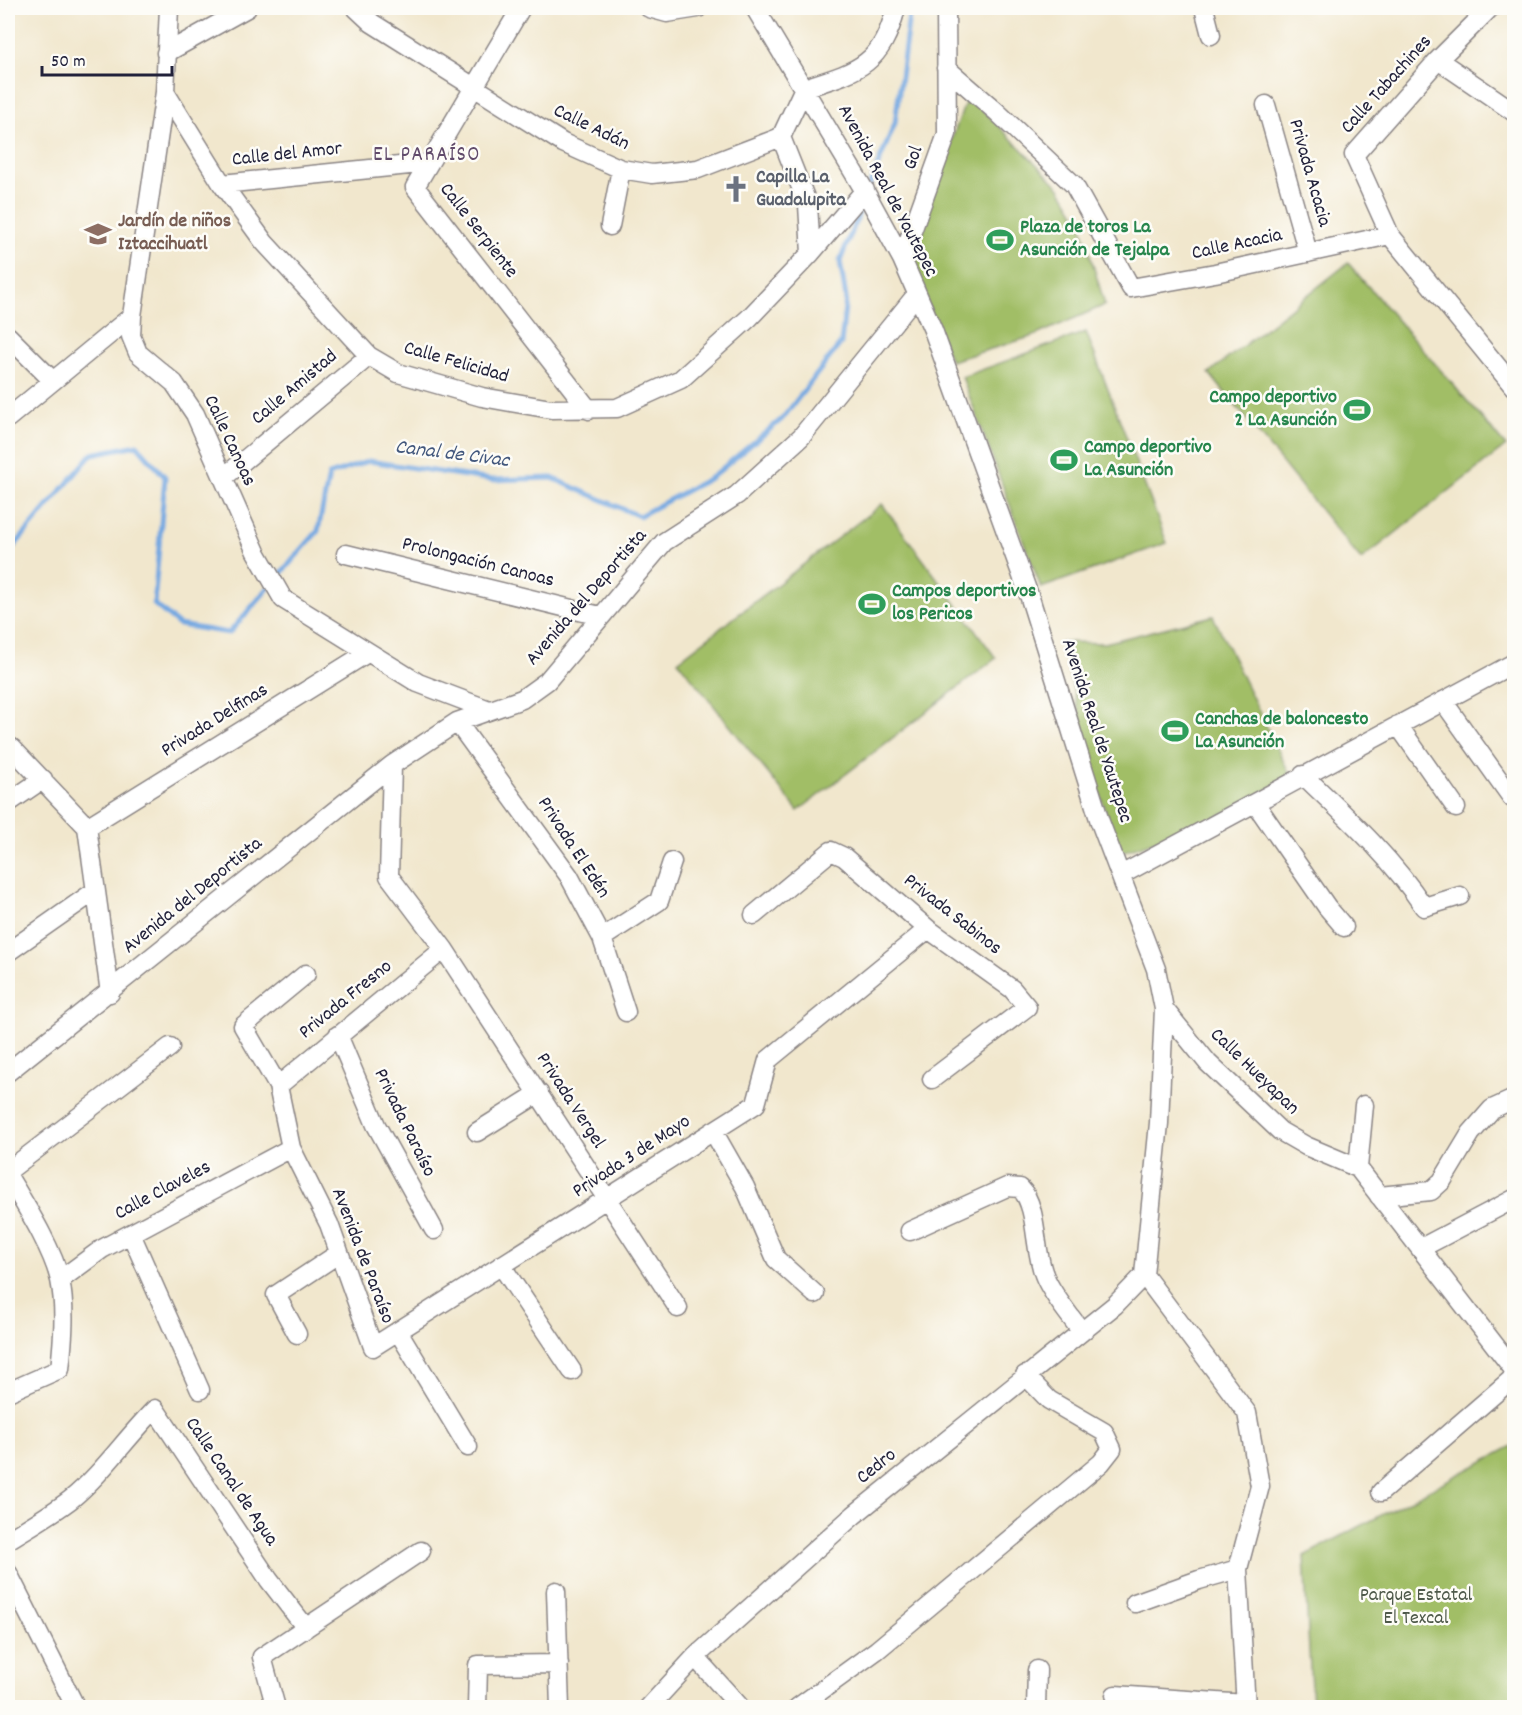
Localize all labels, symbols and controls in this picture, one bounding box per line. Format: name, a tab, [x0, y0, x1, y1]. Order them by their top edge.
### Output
street label: Calle Tabachines	[1335, 29, 1439, 141]
scale bar	[42, 39, 172, 77]
text: 50 m	[51, 50, 86, 75]
street label: Calle Adán	[548, 98, 634, 158]
street label: Avenida Real de Yautepec	[830, 100, 944, 282]
street label: Privada Acacia	[1280, 116, 1338, 231]
street label: Calle del Amor	[231, 135, 344, 175]
district label: EL PARAÍSO	[373, 141, 481, 171]
street label: Gol	[897, 142, 931, 174]
place label: Capilla La Guadalupita	[756, 164, 846, 215]
church icon: Capilla La Guadalupita	[721, 174, 751, 204]
street label: Calle Serpiente	[432, 177, 524, 285]
place label: Jardín de niños Iztaccihuatl	[118, 208, 231, 259]
place label: Plaza de toros La Asunción de Tejalpa	[1020, 214, 1170, 265]
school or university icon: Jardín de niños Iztaccihuatl	[83, 219, 113, 249]
street label: Calle Acacia	[1189, 222, 1285, 268]
sports icon: Plaza de toros La Asunción de Tejalpa	[985, 225, 1015, 255]
street label: Calle Felicidad	[400, 335, 512, 391]
street label: Calle Amistad	[246, 344, 344, 432]
place label: Campo deportivo 2 La Asunción	[1209, 384, 1337, 435]
street label: Calle Canoas	[196, 391, 262, 491]
sports icon: Campo deportivo 2 La Asunción	[1342, 395, 1372, 425]
water label: Canal de Civac	[393, 433, 512, 477]
place label: Campo deportivo La Asunción	[1084, 434, 1212, 485]
sports icon: Campo deportivo La Asunción	[1049, 445, 1079, 475]
street label: Avenida del Deportista	[520, 523, 655, 672]
street label: Prolongación Canoas	[399, 531, 557, 595]
place label: Campos deportivos los Pericos	[892, 578, 1037, 629]
sports icon: Campos deportivos los Pericos	[857, 589, 887, 619]
street label: Avenida Real de Yautepec	[1053, 635, 1139, 827]
street label: Privada Delfinas	[156, 677, 274, 765]
place label: Canchas de baloncesto La Asunción	[1195, 706, 1368, 757]
sports icon: Canchas de baloncesto La Asunción	[1160, 716, 1190, 746]
street label: Privada El Edén	[530, 792, 616, 904]
street label: Avenida del Deportista	[117, 830, 269, 961]
street label: Privada Sabinos	[897, 868, 1007, 962]
street label: Privada Fresno	[293, 954, 399, 1046]
street label: Calle Hueyapan	[1203, 1022, 1305, 1122]
street label: Privada Vergel	[528, 1048, 612, 1155]
street label: Privada Paraíso	[366, 1064, 442, 1182]
street label: Privada 3 de Mayo	[568, 1108, 697, 1206]
street label: Calle Claveles	[110, 1154, 216, 1228]
street label: Avenida de Paraíso	[323, 1184, 401, 1328]
street label: Calle Canal de Agua	[178, 1412, 285, 1552]
street label: Cedro	[851, 1442, 903, 1492]
park label: Parque Estatal El Texcal	[1360, 1582, 1473, 1633]

